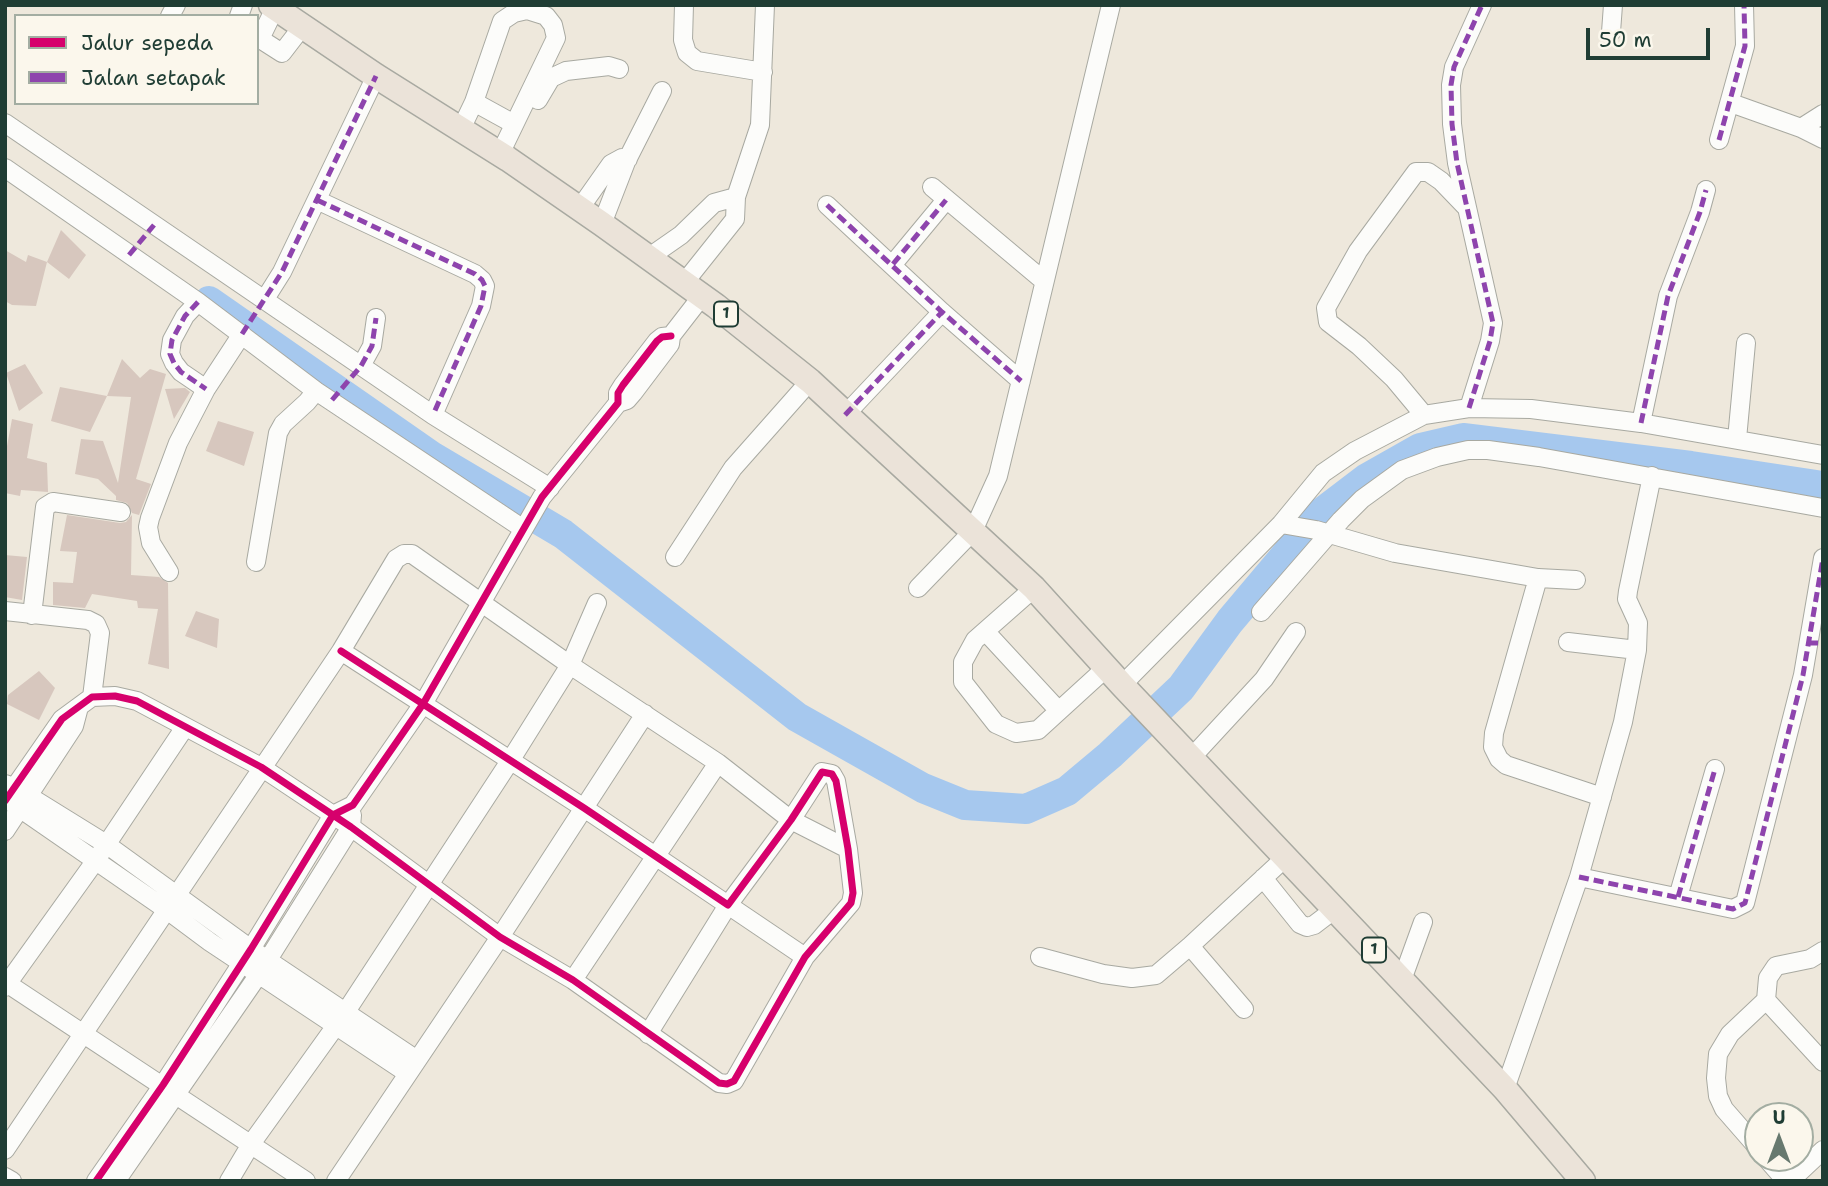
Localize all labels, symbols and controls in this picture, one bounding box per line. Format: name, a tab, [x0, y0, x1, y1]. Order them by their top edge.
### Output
legend	[14, 14, 259, 105]
scale bar	[1590, 14, 1714, 58]
text: 50 m	[1599, 26, 1652, 54]
text: Jalur sepeda	[81, 29, 213, 57]
text: Jalan setapak	[81, 64, 226, 92]
road number: 1	[714, 302, 738, 326]
road number: 1	[1362, 938, 1386, 962]
north arrow	[1744, 1102, 1814, 1172]
text: U	[1773, 1105, 1786, 1130]

